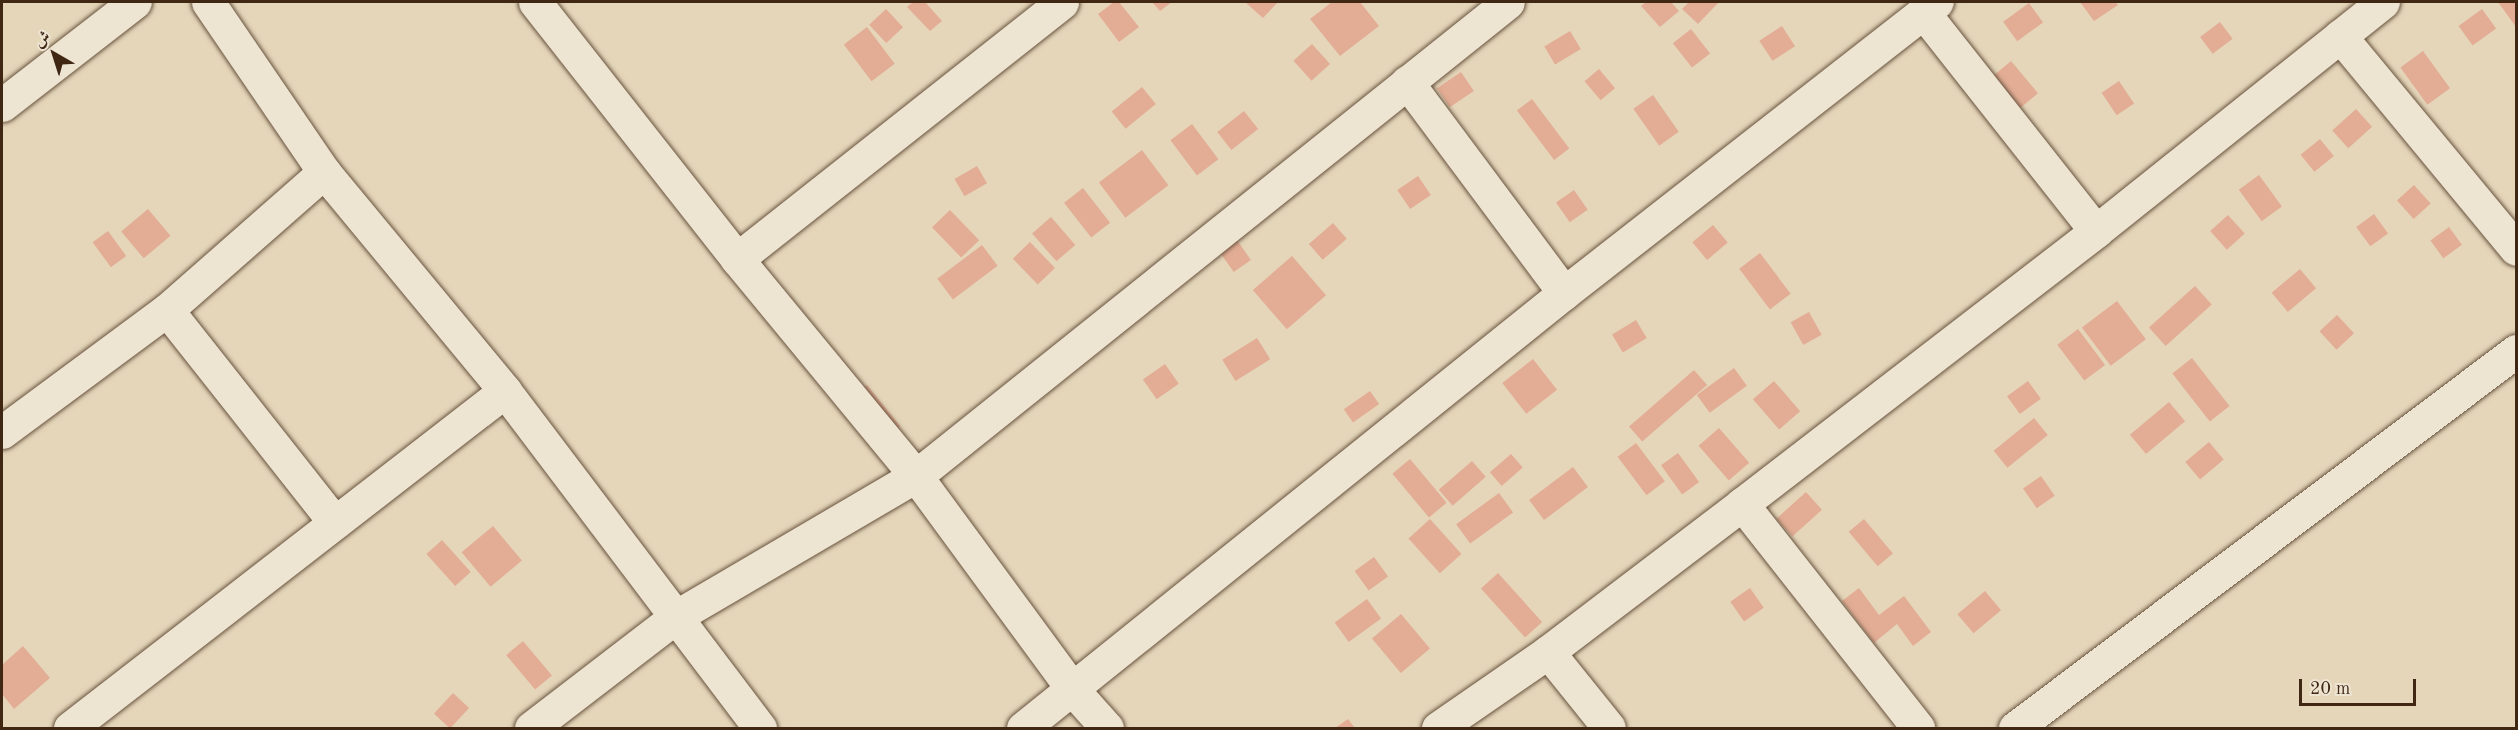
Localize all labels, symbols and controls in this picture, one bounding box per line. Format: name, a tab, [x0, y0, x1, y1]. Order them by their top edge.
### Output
north arrow	[24, 24, 84, 84]
text: ش	[31, 29, 54, 51]
scale bar	[2302, 667, 2419, 705]
text: 20 m	[2310, 680, 2350, 698]

